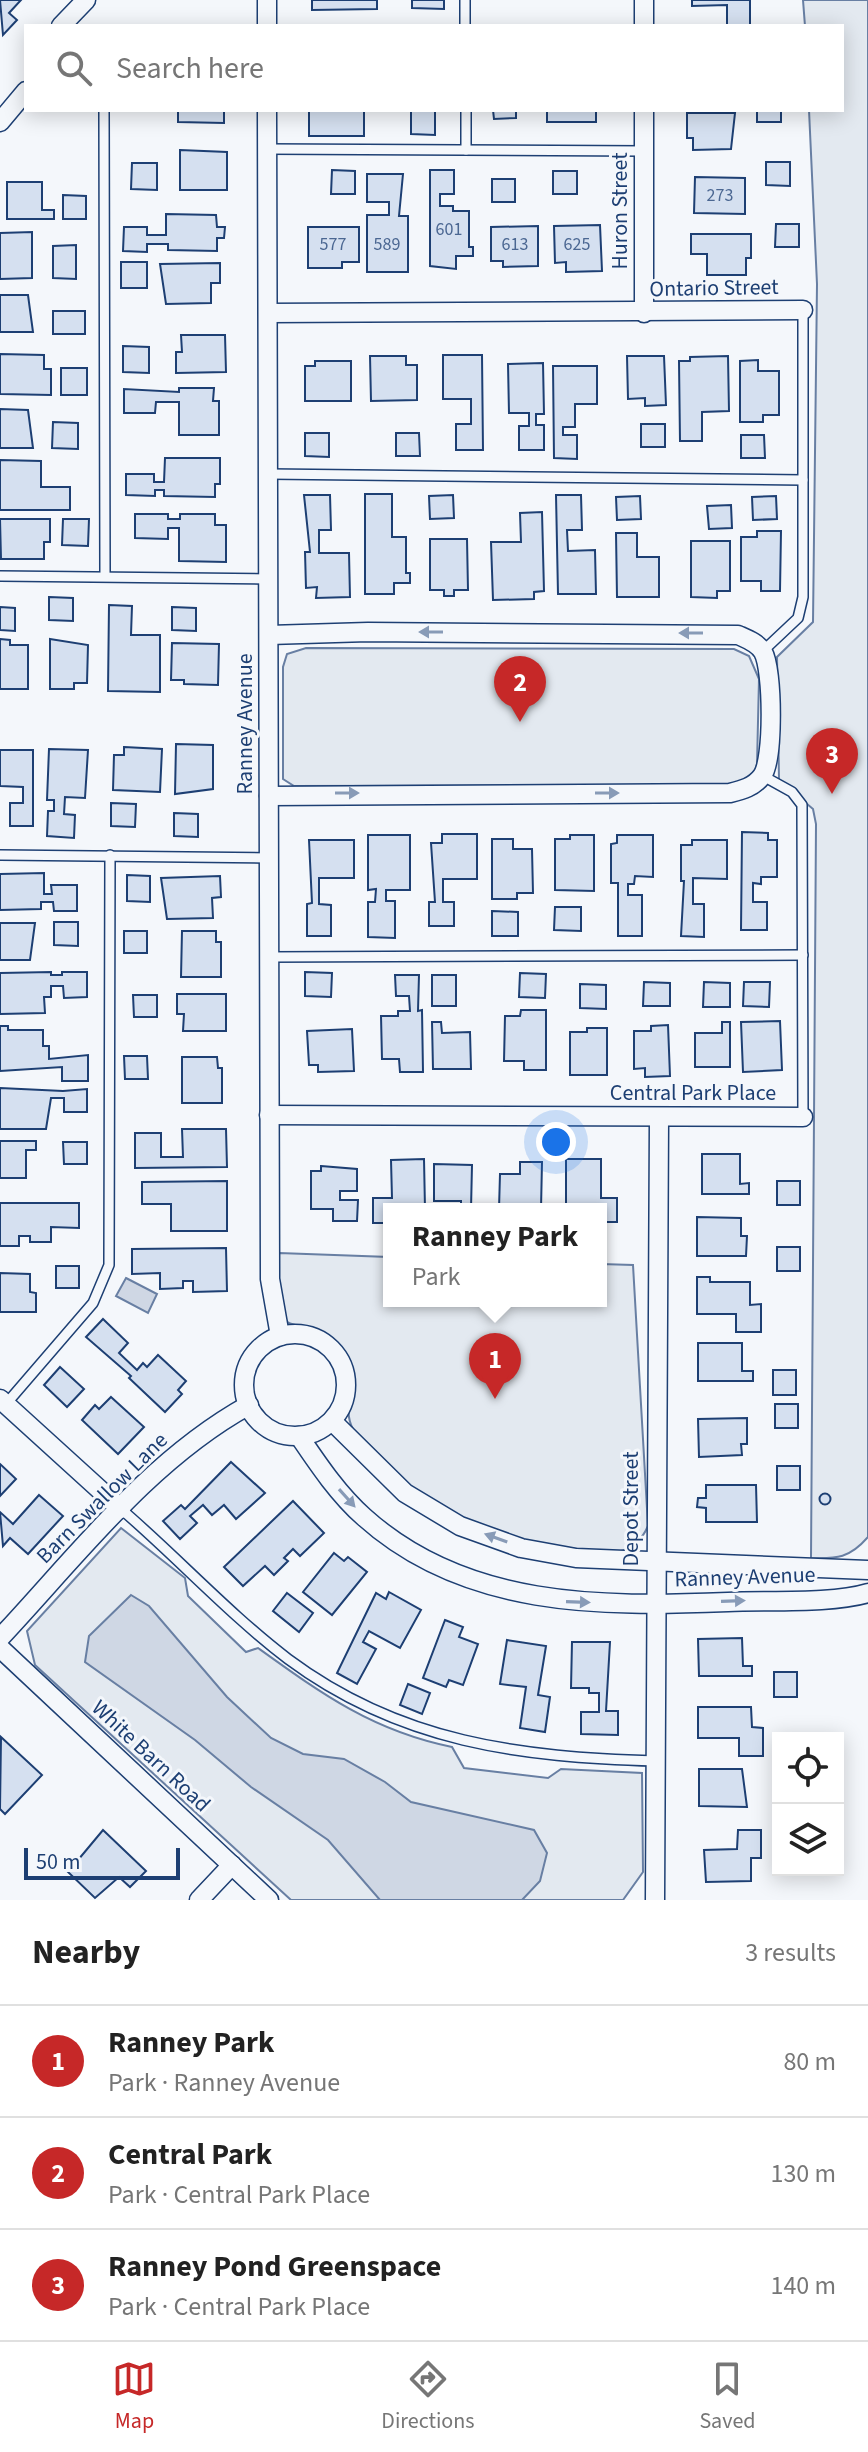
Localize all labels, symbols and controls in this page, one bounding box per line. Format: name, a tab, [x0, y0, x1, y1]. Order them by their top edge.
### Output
search box	[24, 24, 844, 112]
icon: search	[52, 46, 96, 90]
text: Search here	[116, 47, 264, 90]
street label: Huron Street	[604, 152, 636, 270]
house number: 273	[707, 183, 733, 208]
house number: 601	[436, 217, 462, 242]
house number: 577	[320, 232, 346, 257]
house number: 589	[374, 232, 400, 257]
house number: 613	[502, 232, 528, 257]
house number: 625	[564, 232, 590, 257]
street label: Ontario Street	[649, 271, 779, 305]
one-way arrow	[418, 626, 443, 638]
one-way arrow	[678, 627, 703, 639]
street label: Ranney Avenue	[229, 653, 261, 795]
pin: 2	[494, 656, 546, 722]
pin: 3	[806, 728, 858, 794]
one-way arrow	[335, 787, 360, 799]
one-way arrow	[595, 787, 620, 799]
street label: Central Park Place	[610, 1077, 776, 1109]
your location	[536, 1122, 576, 1162]
popup	[383, 1203, 607, 1307]
text: Ranney Park	[412, 1215, 578, 1258]
text: Park	[412, 1258, 460, 1295]
pin: 1	[469, 1333, 521, 1399]
street label: Barn Swallow Lane	[29, 1425, 175, 1571]
street label: Depot Street	[615, 1451, 647, 1567]
one-way arrow	[337, 1488, 355, 1507]
one-way arrow	[484, 1532, 508, 1544]
street label: Ranney Avenue	[674, 1559, 816, 1595]
one-way arrow	[566, 1595, 591, 1608]
one-way arrow	[721, 1595, 746, 1608]
street label: White Barn Road	[84, 1692, 218, 1820]
map controls	[772, 1732, 844, 1876]
button: locate	[772, 1732, 844, 1804]
button: layers	[772, 1804, 844, 1876]
scale bar	[24, 1844, 180, 1880]
text: 50 m	[36, 1846, 81, 1878]
text: Nearby	[32, 1928, 140, 1977]
text: 3 results	[745, 1934, 836, 1971]
text: Ranney Park	[108, 2021, 274, 2064]
text: 1	[51, 2043, 65, 2080]
text: 80 m	[783, 2043, 836, 2080]
text: Park · Ranney Avenue	[108, 2064, 340, 2101]
text: Central Park	[108, 2133, 272, 2176]
text: 2	[51, 2155, 65, 2192]
text: 130 m	[770, 2155, 836, 2192]
text: Park · Central Park Place	[108, 2176, 370, 2213]
text: Ranney Pond Greenspace	[108, 2245, 441, 2288]
text: 3	[51, 2267, 65, 2304]
text: 140 m	[770, 2267, 836, 2304]
text: Park · Central Park Place	[108, 2288, 370, 2325]
tab: Map	[112, 2357, 156, 2437]
tab: Directions	[381, 2357, 474, 2437]
tab: Saved	[699, 2357, 756, 2437]

